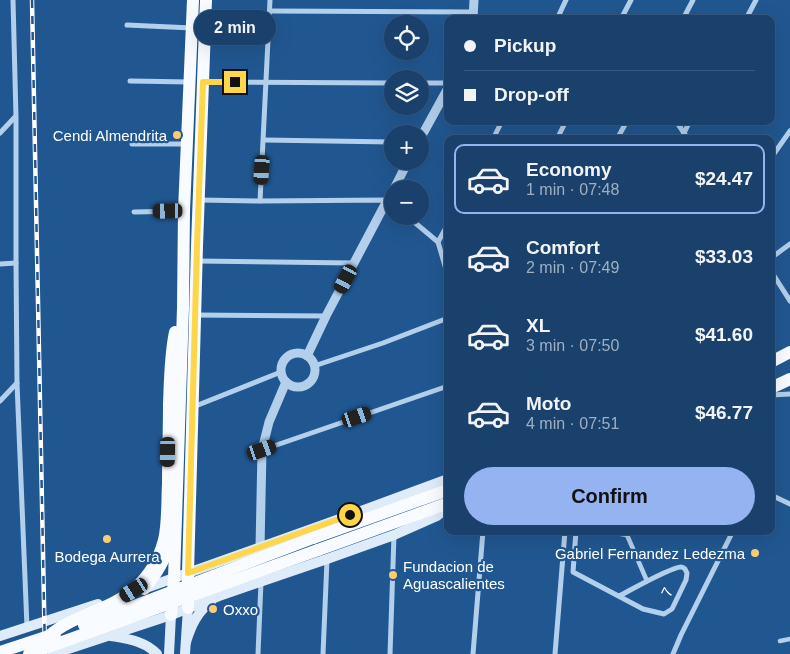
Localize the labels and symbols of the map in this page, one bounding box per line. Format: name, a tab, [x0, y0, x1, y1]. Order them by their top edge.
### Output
callout: 2 min	[194, 9, 276, 44]
route end	[224, 71, 246, 93]
place label: Cendi Almendrita	[53, 127, 168, 144]
marker: Cendi Almendrita	[171, 129, 183, 141]
car	[253, 155, 270, 185]
car	[152, 203, 183, 219]
car	[332, 262, 359, 296]
car	[340, 405, 373, 429]
car	[160, 437, 175, 467]
car	[245, 438, 278, 462]
route start	[339, 504, 361, 526]
marker: Bodega Aurrera	[101, 533, 113, 545]
place label: Gabriel Fernandez Ledezma	[555, 545, 746, 562]
marker: Gabriel Fernandez Ledezma	[749, 547, 761, 559]
place label: Bodega Aurrera	[54, 548, 160, 565]
place label: Fundacion de Aguascalientes	[403, 558, 505, 592]
marker: Fundacion de Aguascalientes	[387, 569, 399, 581]
car	[117, 576, 150, 604]
street label: 7	[658, 585, 676, 599]
place label: Oxxo	[223, 601, 258, 618]
marker: Oxxo	[207, 603, 219, 615]

